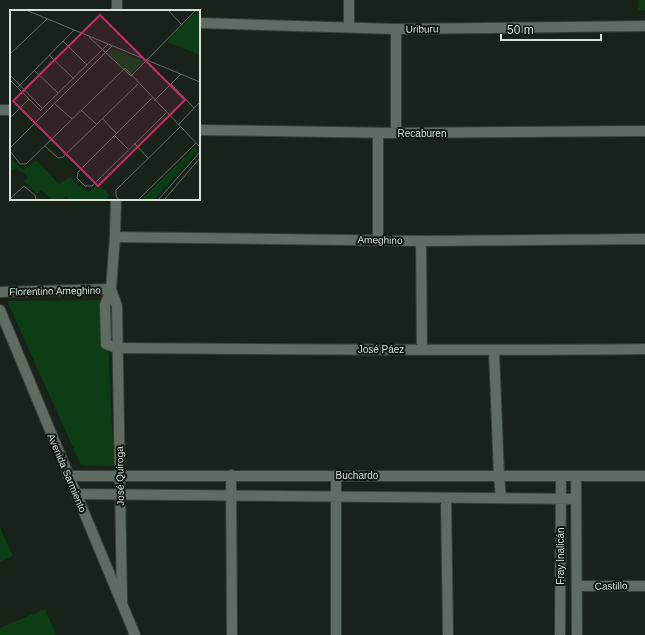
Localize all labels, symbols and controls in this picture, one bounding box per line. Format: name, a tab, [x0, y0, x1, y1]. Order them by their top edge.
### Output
inset map	[10, 10, 200, 200]
scale bar	[501, 16, 601, 42]
street label: Uriburu	[406, 23, 438, 35]
text: 50 m	[507, 23, 534, 37]
street label: Recaburen	[398, 128, 446, 139]
street label: Ameghino	[357, 234, 403, 246]
street label: Florentino Ameghino	[9, 285, 101, 297]
street label: José Páez	[358, 344, 404, 355]
street label: Avenida Sarmiento	[45, 432, 89, 514]
street label: José Quiroga	[114, 446, 126, 506]
street label: Buchardo	[336, 470, 379, 481]
street label: Fray Inalicán	[555, 527, 566, 585]
street label: Castillo	[595, 580, 628, 592]

